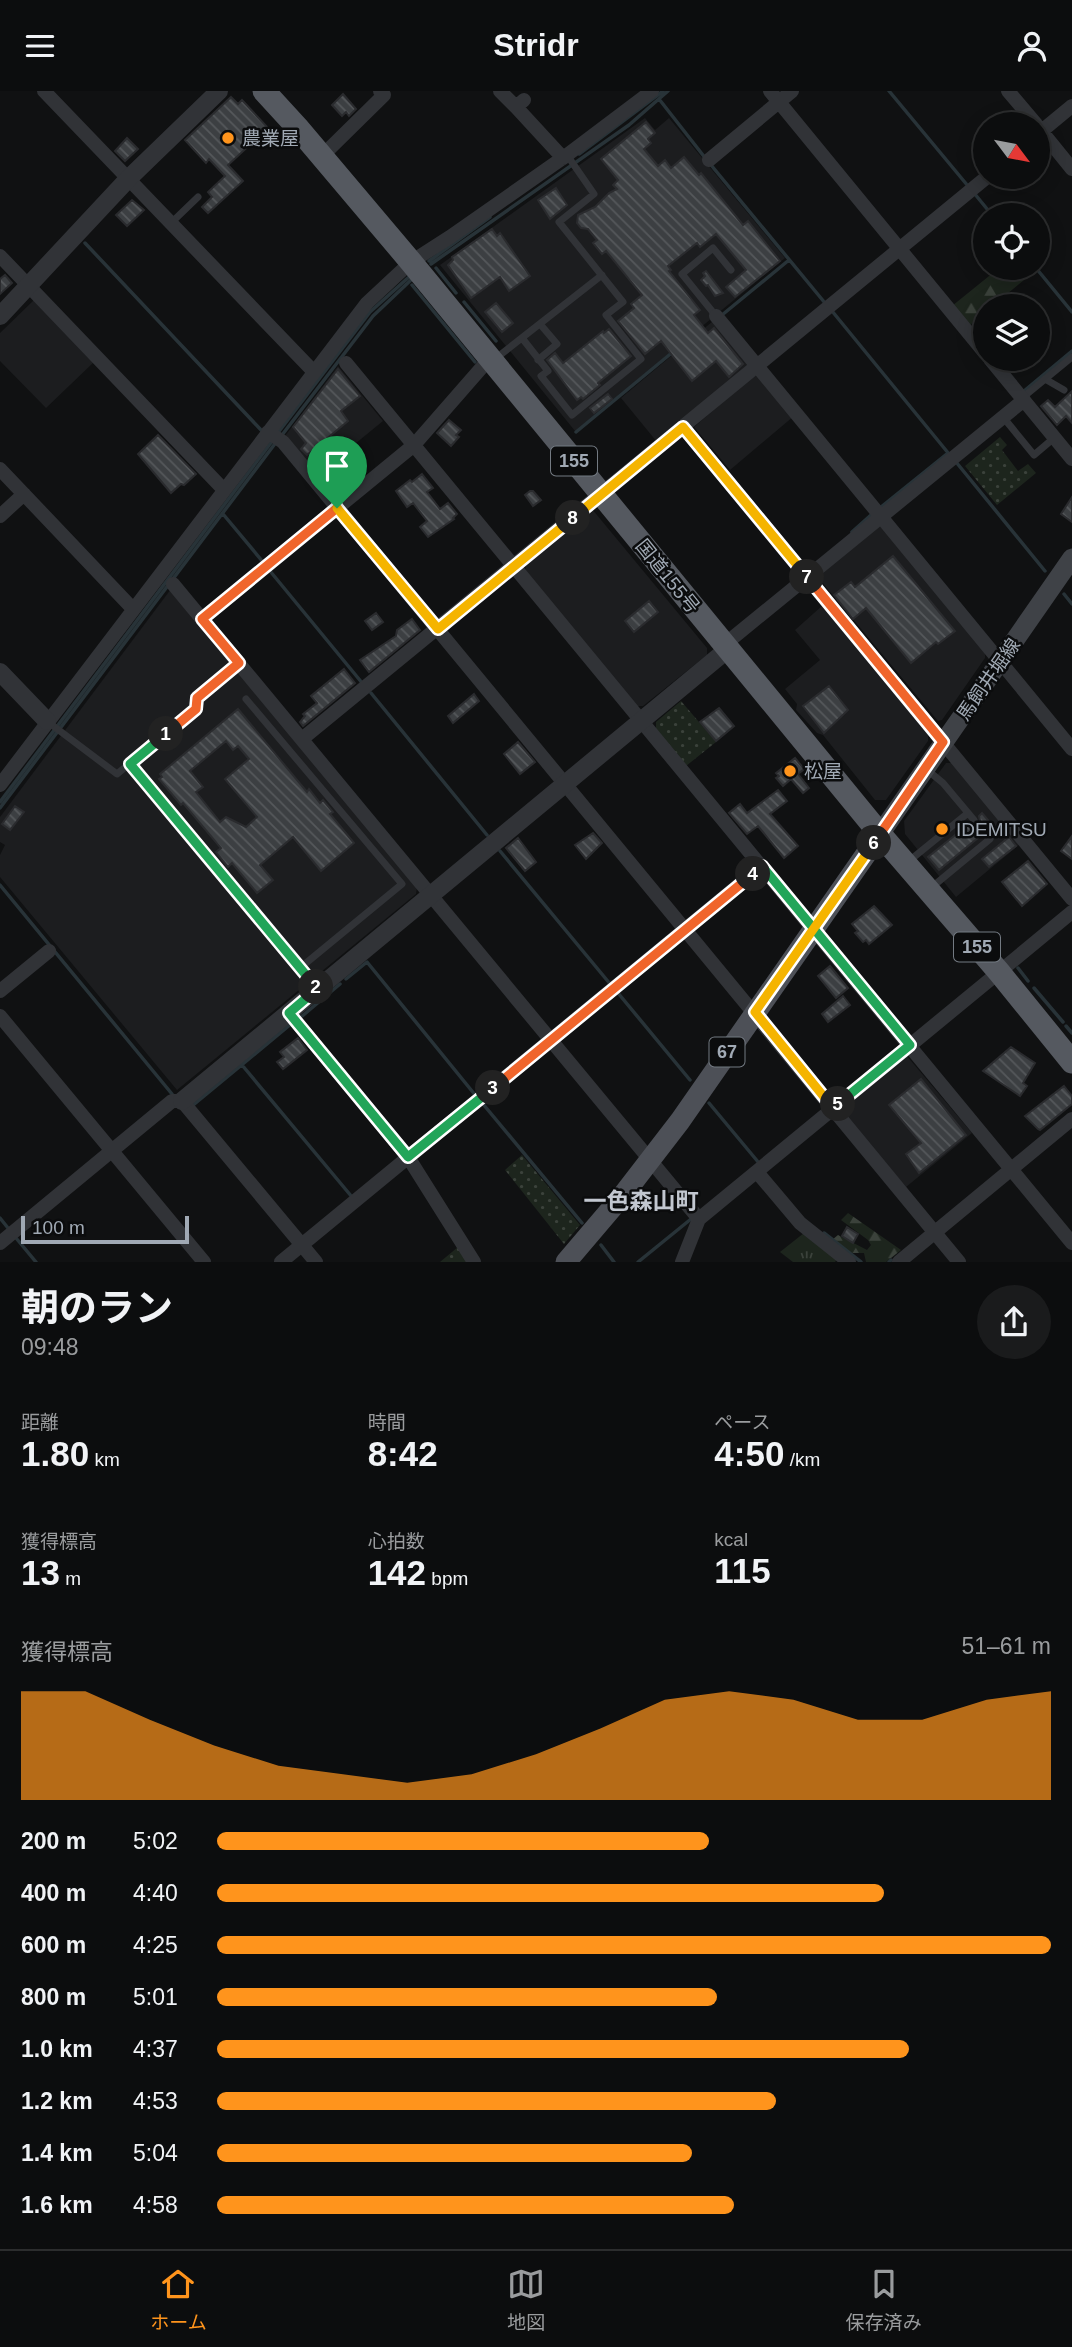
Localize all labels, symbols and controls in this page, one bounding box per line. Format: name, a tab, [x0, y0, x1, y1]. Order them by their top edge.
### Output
icon: menu	[21, 27, 59, 65]
text: Stridr	[493, 27, 579, 63]
icon: person	[1013, 27, 1051, 65]
north arrow	[973, 112, 1050, 189]
map controls	[973, 112, 1050, 371]
place label: 農業屋	[242, 128, 299, 149]
marker: 農業屋	[220, 130, 236, 146]
button: locate	[973, 203, 1050, 280]
button: layers	[973, 294, 1050, 371]
pin	[307, 436, 367, 508]
icon: arrive	[318, 447, 356, 485]
road number: 155	[551, 447, 597, 475]
pin: 8	[556, 501, 590, 535]
text: 8	[567, 507, 578, 528]
street label: 国道155号	[632, 535, 704, 617]
pin: 7	[790, 559, 824, 595]
text: 7	[801, 566, 812, 587]
street label: 馬飼井堀線	[953, 634, 1024, 724]
pin: 1	[148, 717, 184, 751]
text: 1	[160, 723, 171, 744]
place label: 松屋	[804, 761, 842, 782]
marker: 松屋	[782, 763, 798, 779]
place label: IDEMITSU	[956, 819, 1047, 840]
marker: IDEMITSU	[934, 821, 950, 837]
pin: 6	[856, 825, 892, 861]
text: 6	[868, 832, 879, 853]
pin: 4	[736, 857, 770, 891]
text: 4	[747, 863, 758, 884]
road number: 155	[954, 933, 1000, 961]
pin: 2	[298, 969, 334, 1005]
text: 2	[310, 976, 321, 997]
road number: 67	[710, 1037, 744, 1067]
pin: 3	[476, 1070, 510, 1105]
text: 3	[487, 1077, 498, 1098]
pin: 5	[820, 1087, 856, 1121]
text: 5	[832, 1093, 843, 1114]
district label: 一色森山町	[584, 1188, 699, 1214]
scale bar	[21, 1213, 189, 1245]
text: 100 m	[32, 1217, 85, 1238]
button: share	[977, 1285, 1051, 1359]
text: 朝のラン	[21, 1287, 173, 1329]
text: 09:48	[21, 1334, 79, 1360]
text: 距離	[21, 1412, 59, 1433]
text: 時間	[368, 1412, 406, 1433]
text: ペース	[714, 1412, 770, 1433]
text: 1.80	[21, 1434, 89, 1473]
text: 8:42	[368, 1434, 438, 1473]
text: 4:50	[714, 1434, 784, 1473]
text: km	[89, 1449, 120, 1470]
text: /km	[784, 1449, 820, 1470]
text: kcal	[714, 1529, 748, 1550]
text: 獲得標高	[21, 1531, 97, 1552]
text: 心拍数	[368, 1531, 425, 1552]
text: 115	[714, 1551, 771, 1590]
text: 13	[21, 1553, 60, 1592]
text: 142	[368, 1553, 426, 1592]
text: m	[60, 1568, 81, 1589]
text: bpm	[426, 1568, 468, 1589]
text: 51–61 m	[961, 1633, 1051, 1659]
text: 獲得標高	[21, 1639, 113, 1665]
text: 200 m	[21, 1828, 86, 1854]
text: 5:02	[133, 1828, 178, 1854]
text: 400 m	[21, 1880, 86, 1906]
text: 4:40	[133, 1880, 178, 1906]
text: 600 m	[21, 1932, 86, 1958]
text: 4:25	[133, 1932, 178, 1958]
text: 800 m	[21, 1984, 86, 2010]
text: 5:01	[133, 1984, 178, 2010]
text: 1.0 km	[21, 2036, 93, 2062]
text: 4:37	[133, 2036, 178, 2062]
text: 1.2 km	[21, 2088, 93, 2114]
text: 4:53	[133, 2088, 178, 2114]
text: 1.4 km	[21, 2140, 93, 2166]
text: 5:04	[133, 2140, 178, 2166]
text: 1.6 km	[21, 2192, 93, 2218]
text: 4:58	[133, 2192, 178, 2218]
tab: ホーム	[150, 2265, 207, 2334]
tab: 地図	[507, 2265, 545, 2334]
tab: 保存済み	[846, 2265, 922, 2334]

